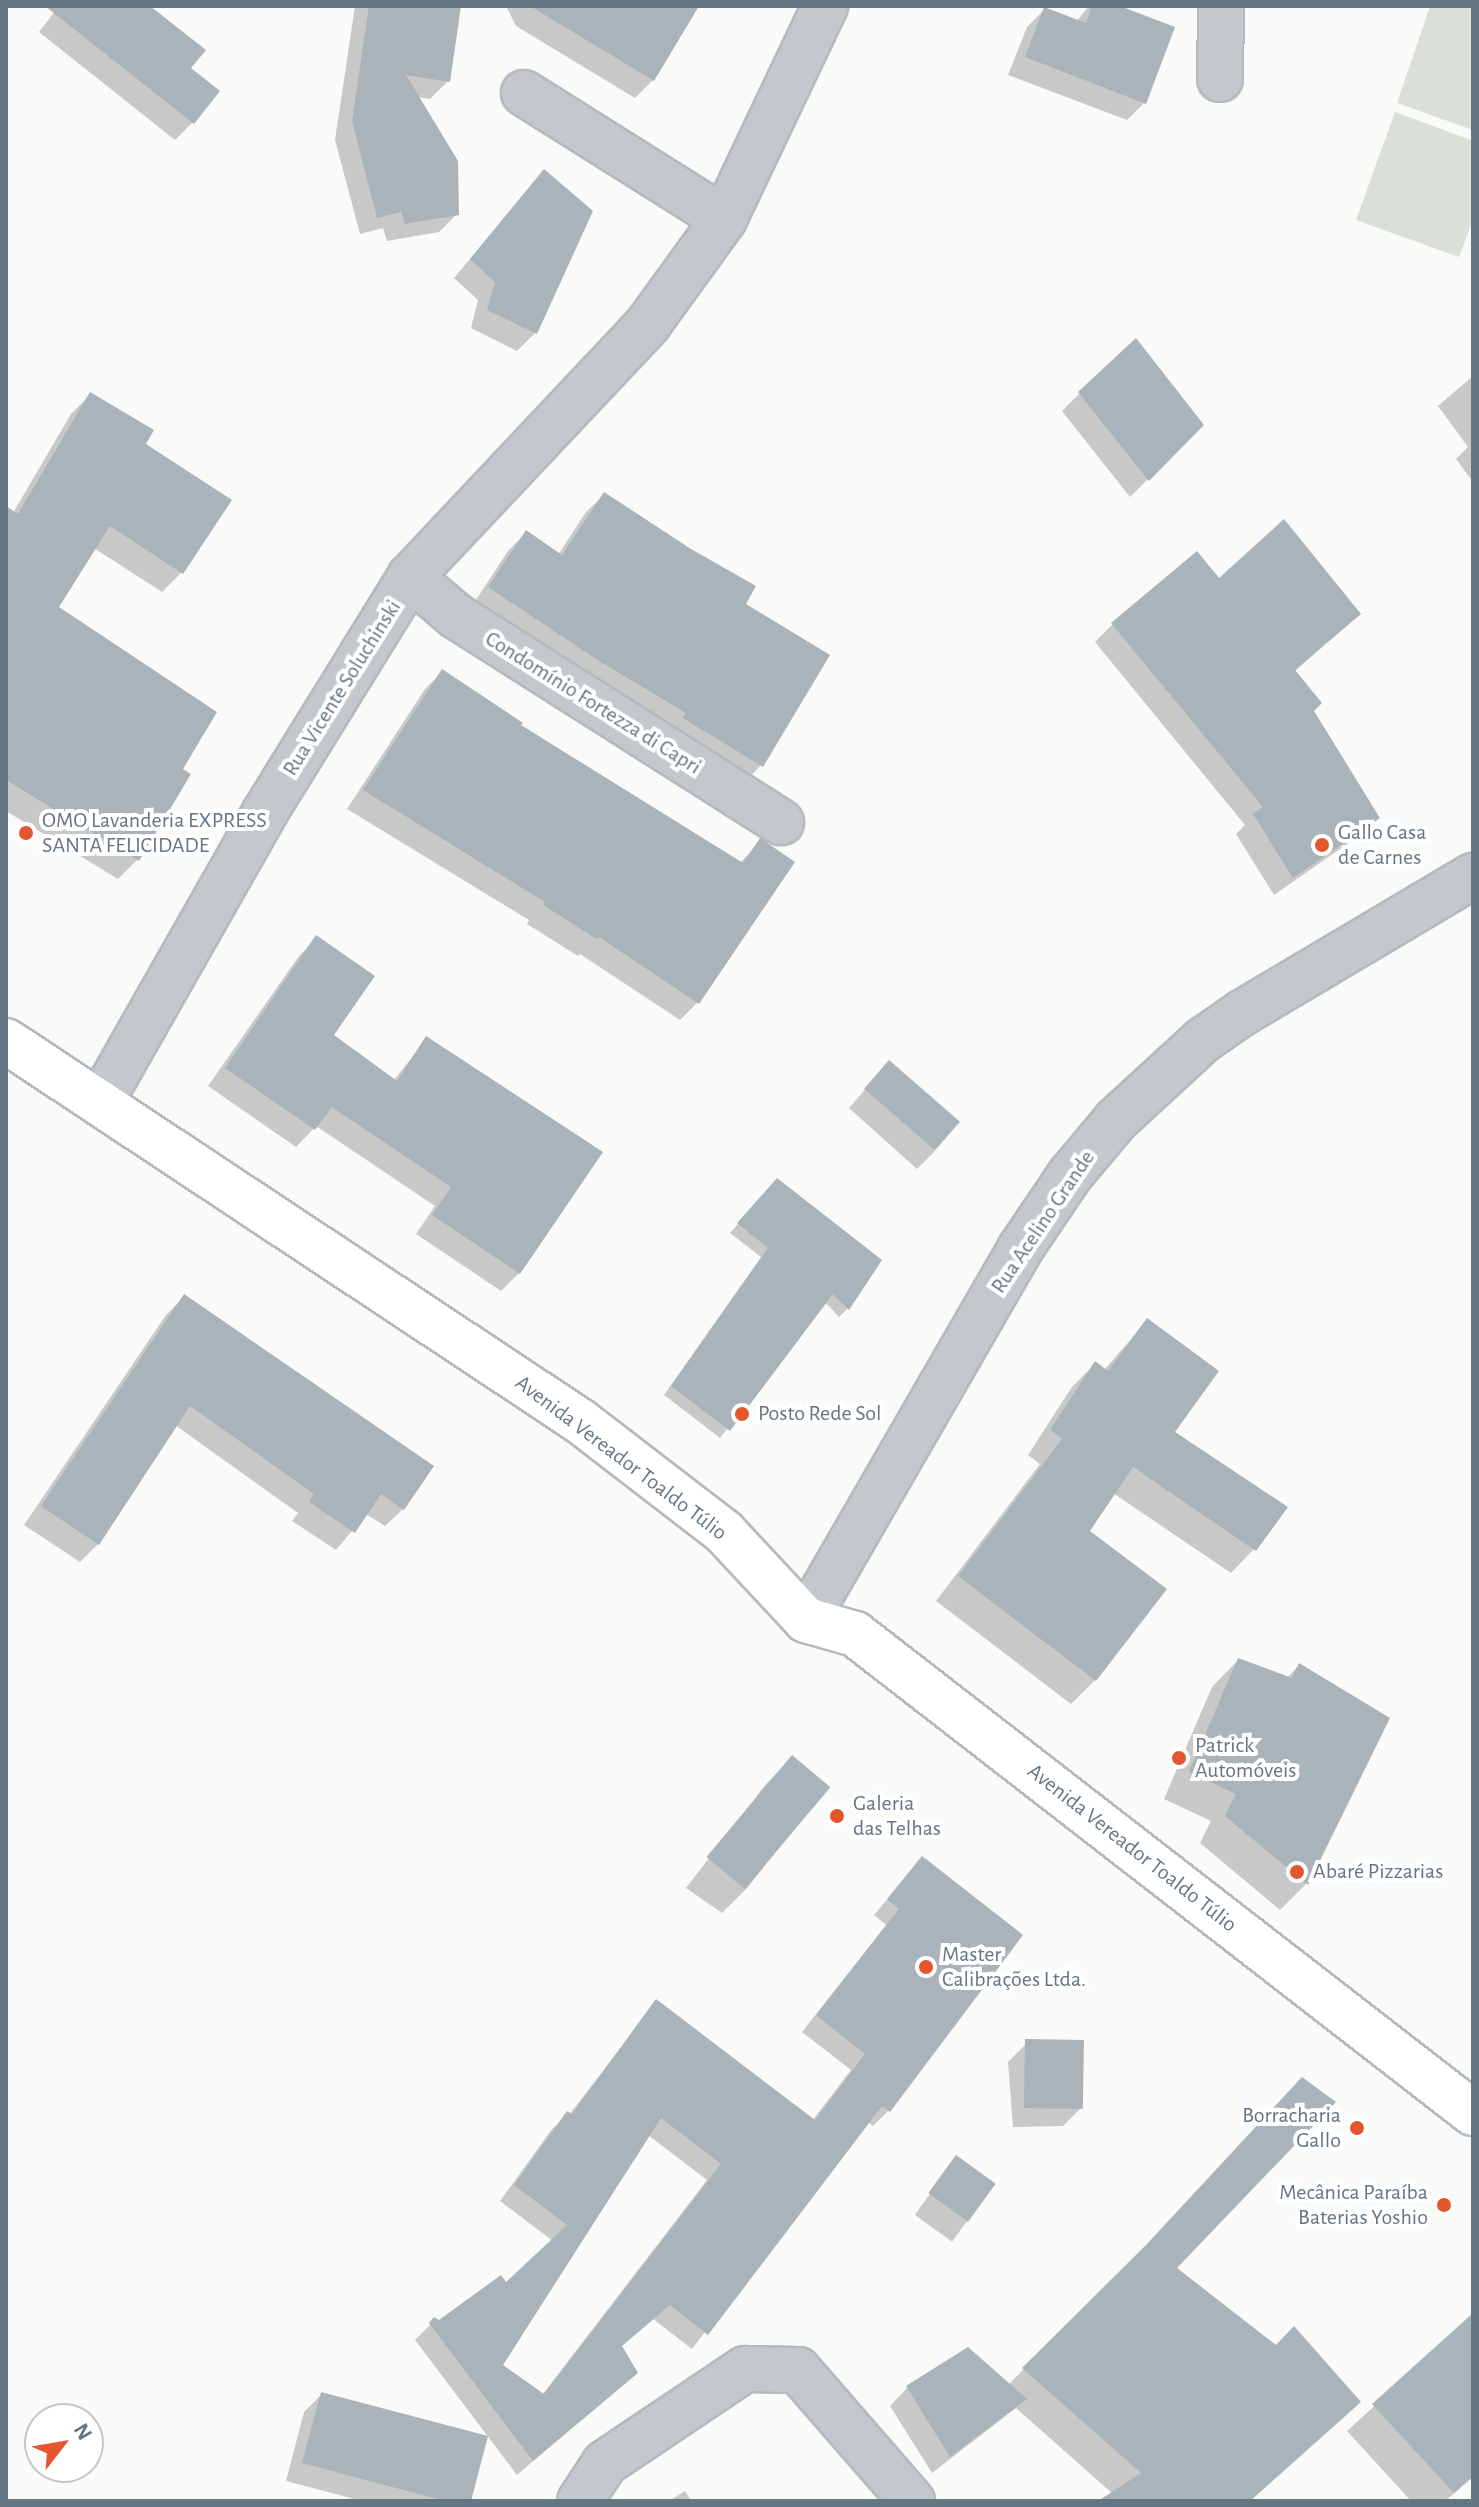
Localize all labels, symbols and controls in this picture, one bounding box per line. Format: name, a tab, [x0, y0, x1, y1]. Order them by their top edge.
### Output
street label: Rua Vicente Soluchinski	[277, 595, 407, 781]
street label: Condomínio Fortezza di Capri	[480, 626, 706, 780]
place label: OMO Lavanderia EXPRESS SANTA FELICIDADE	[42, 807, 267, 858]
place label: Gallo Casa de Carnes	[1338, 819, 1426, 870]
marker: OMO Lavanderia EXPRESS SANTA FELICIDADE	[17, 824, 35, 842]
marker: Gallo Casa de Carnes	[1313, 836, 1331, 854]
street label: Rua Acelino Grande	[985, 1146, 1101, 1298]
street label: Avenida Vereador Toaldo Túlio	[510, 1370, 732, 1546]
place label: Posto Rede Sol	[758, 1401, 882, 1427]
marker: Posto Rede Sol	[733, 1405, 751, 1423]
place label: Patrick Automóveis	[1195, 1732, 1296, 1784]
marker: Patrick Automóveis	[1170, 1749, 1188, 1767]
street label: Avenida Vereador Toaldo Túlio	[1022, 1758, 1242, 1938]
place label: Galeria das Telhas	[853, 1790, 941, 1842]
marker: Galeria das Telhas	[828, 1807, 846, 1825]
place label: Abaré Pizzarias	[1313, 1859, 1443, 1885]
marker: Abaré Pizzarias	[1288, 1863, 1306, 1881]
place label: Master Calibrações Ltda.	[942, 1941, 1086, 1992]
marker: Master Calibrações Ltda.	[917, 1958, 935, 1976]
place label: Borracharia Gallo	[1242, 2102, 1341, 2154]
marker: Borracharia Gallo	[1348, 2119, 1366, 2137]
place label: Mecânica Paraíba Baterias Yoshio	[1279, 2179, 1428, 2230]
marker: Mecânica Paraíba Baterias Yoshio	[1435, 2196, 1453, 2214]
north arrow	[24, 2403, 104, 2483]
text: N	[69, 2419, 96, 2444]

